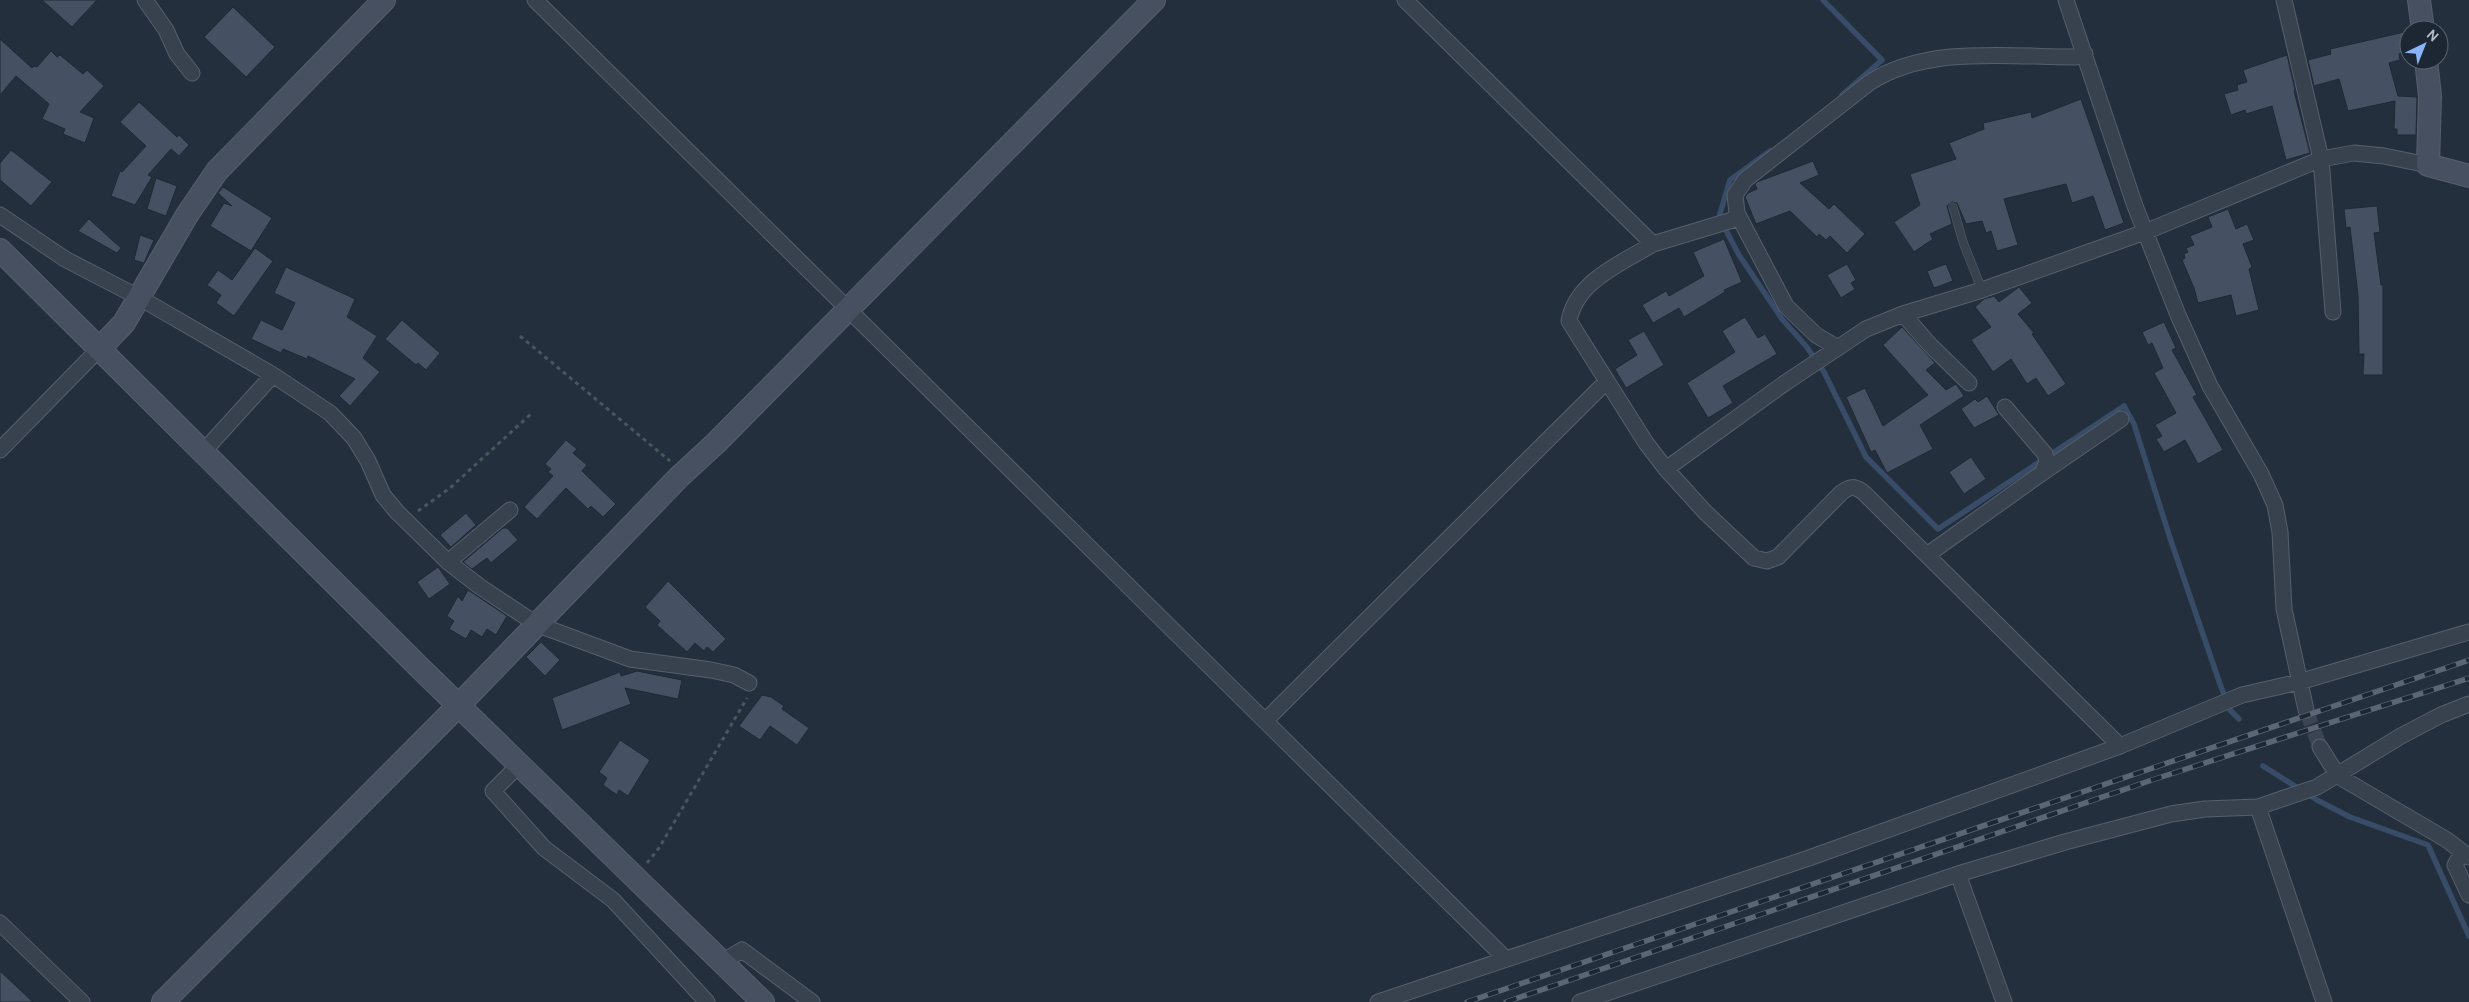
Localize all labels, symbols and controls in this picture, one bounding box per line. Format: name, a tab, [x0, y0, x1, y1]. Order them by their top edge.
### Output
north arrow	[2399, 20, 2449, 70]
text: N	[2423, 26, 2443, 45]

